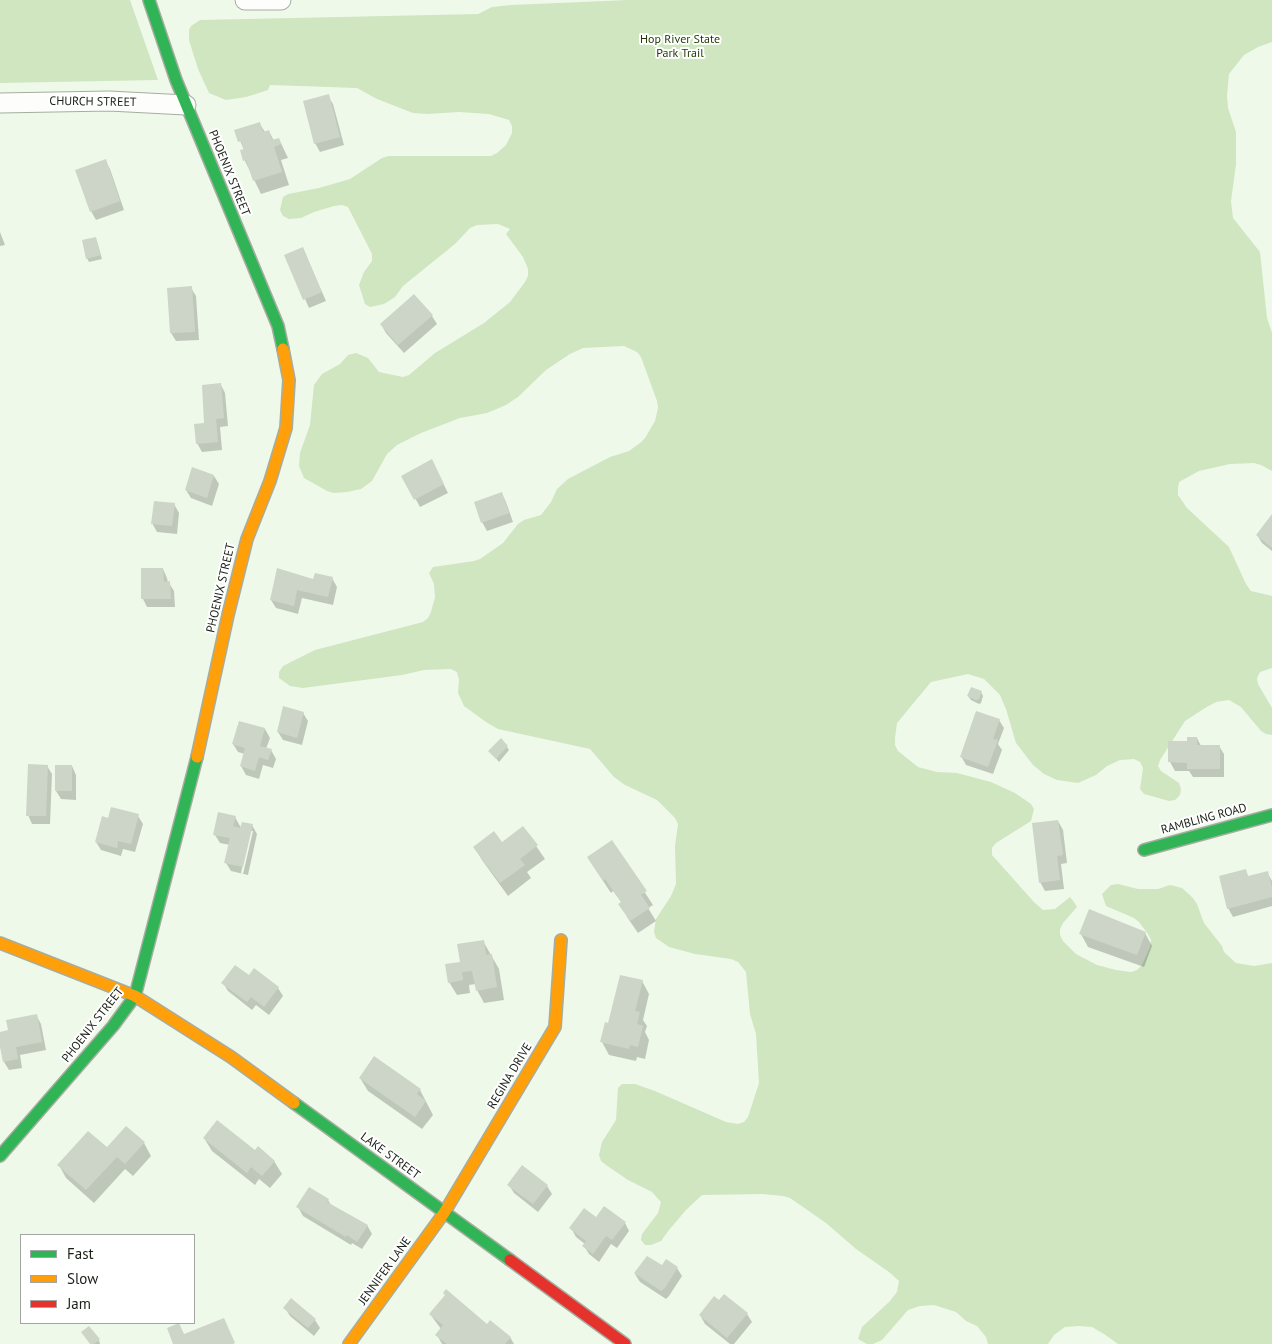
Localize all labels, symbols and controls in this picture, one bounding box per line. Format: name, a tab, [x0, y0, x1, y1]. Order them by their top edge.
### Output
park label: Hop River State Park Trail	[640, 33, 720, 61]
street label: CHURCH STREET	[49, 94, 137, 110]
street label: PHOENIX STREET	[205, 128, 253, 218]
street label: PHOENIX STREET	[204, 542, 238, 634]
street label: RAMBLING ROAD	[1160, 801, 1248, 837]
street label: PHOENIX STREET	[59, 985, 127, 1065]
street label: REGINA DRIVE	[485, 1040, 535, 1112]
street label: LAKE STREET	[357, 1130, 423, 1182]
legend	[20, 1234, 195, 1324]
street label: JENNIFER LANE	[356, 1234, 414, 1308]
text: Fast	[67, 1244, 94, 1263]
text: Slow	[67, 1269, 98, 1288]
text: Jam	[67, 1294, 91, 1313]

